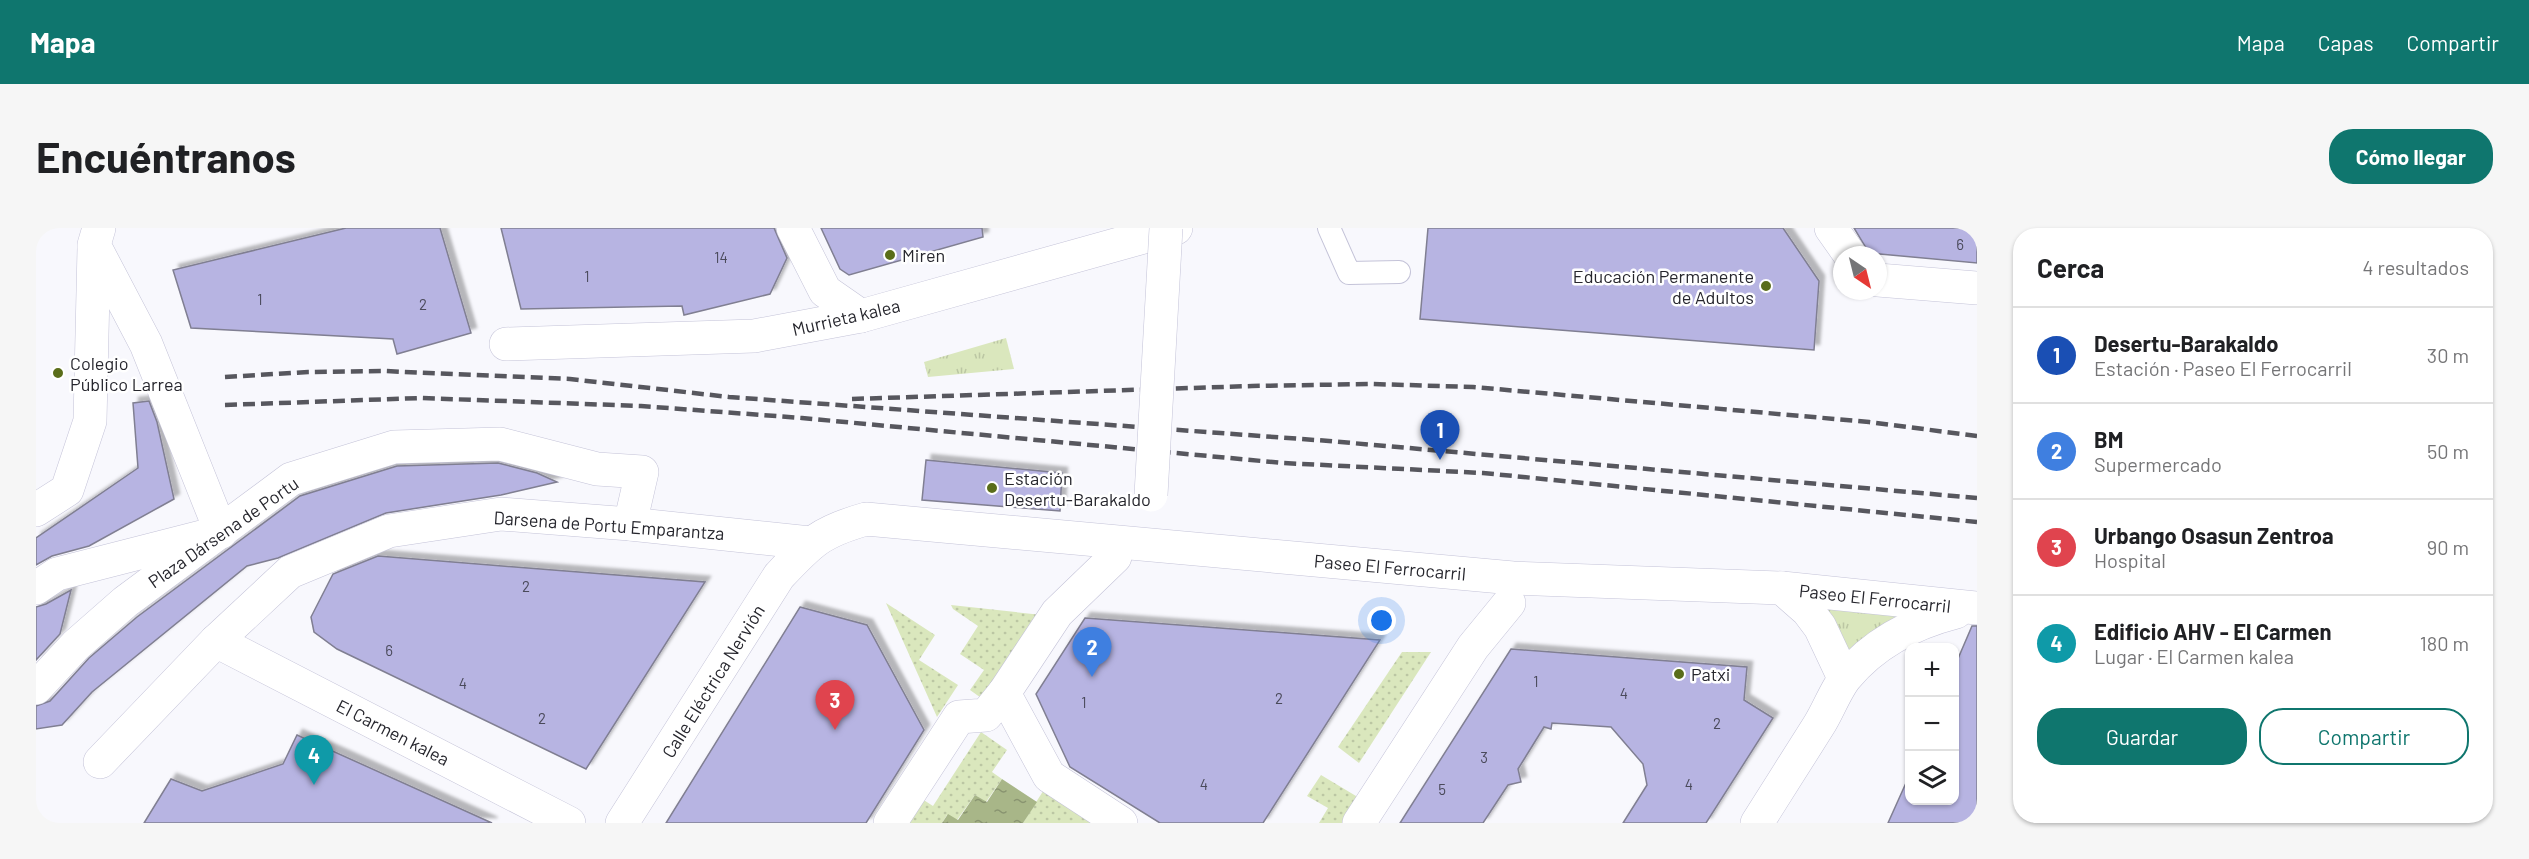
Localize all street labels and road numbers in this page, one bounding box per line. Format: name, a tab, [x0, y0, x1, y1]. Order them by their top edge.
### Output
street label: Murrieta kalea	[790, 294, 902, 340]
street label: Plaza Dársena de Portu	[144, 472, 302, 592]
street label: Darsena de Portu Emparantza	[493, 506, 725, 544]
street label: Paseo El Ferrocarril	[1313, 549, 1467, 585]
street label: Paseo El Ferrocarril	[1798, 579, 1952, 617]
street label: Calle Eléctrica Nervión	[657, 600, 769, 762]
street label: El Carmen kalea	[333, 694, 453, 770]

